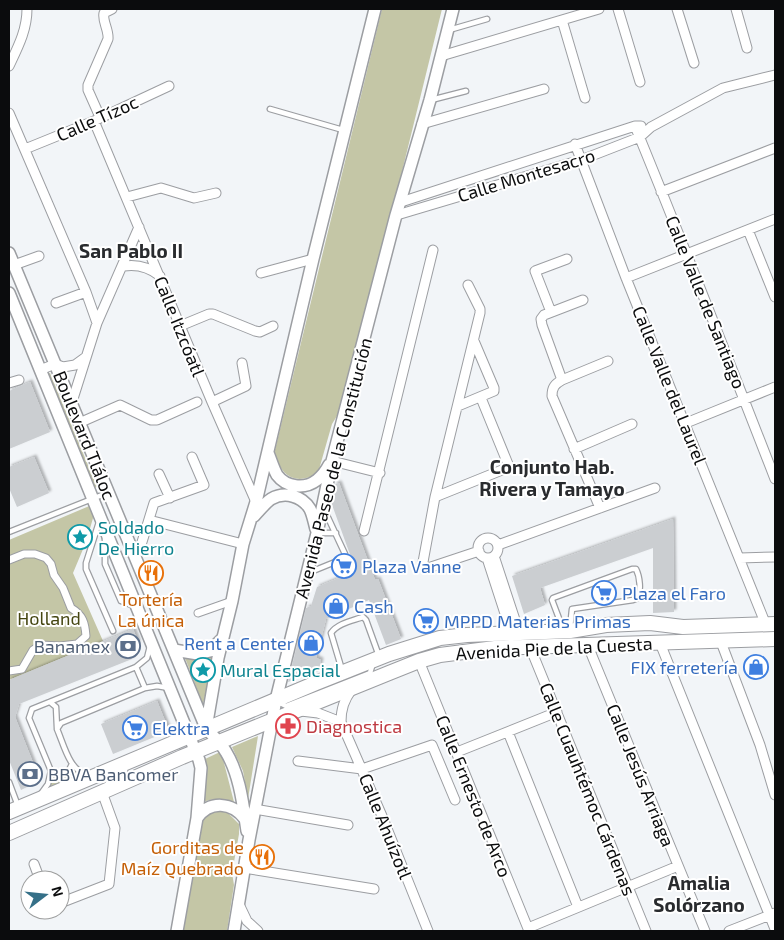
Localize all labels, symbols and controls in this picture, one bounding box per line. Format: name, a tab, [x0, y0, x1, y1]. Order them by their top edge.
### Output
street label: Calle Tízoc	[53, 90, 141, 146]
street label: Calle Montesacro	[455, 144, 597, 206]
street label: Calle Valle de Santiago	[661, 212, 751, 392]
district label: San Pablo II	[79, 239, 183, 262]
street label: Calle Itzcóatl	[150, 273, 210, 380]
street label: Calle Valle del Laurel	[628, 302, 712, 468]
street label: Avenida Paseo de la Constitución	[290, 335, 376, 601]
street label: Boulevard Tláloc	[49, 367, 121, 503]
district label: Conjunto Hab. Rivera y Tamayo	[479, 455, 625, 501]
place label: Soldado De Hierro	[98, 516, 174, 559]
place icon: Soldado De Hierro	[67, 524, 93, 550]
supermarket icon: Plaza Vanne	[331, 553, 357, 579]
place label: Plaza Vanne	[362, 555, 461, 577]
restaurant icon: Tortería La única	[138, 560, 164, 586]
supermarket icon: Plaza el Faro	[591, 580, 617, 606]
place label: Plaza el Faro	[622, 582, 726, 604]
place label: Tortería La única	[117, 588, 185, 631]
shop icon: Cash	[323, 593, 349, 619]
place label: Cash	[354, 595, 394, 617]
park label: Holland	[17, 607, 81, 629]
supermarket icon: MPPD Materias Primas	[413, 608, 439, 634]
place label: MPPD Materias Primas	[444, 610, 631, 632]
shop icon: Rent a Center	[298, 630, 324, 656]
place label: Rent a Center	[184, 632, 294, 654]
street label: Avenida Pie de la Cuesta	[455, 632, 653, 664]
bank icon: Banamex	[115, 633, 141, 659]
place label: Banamex	[34, 635, 110, 657]
shop icon: FIX ferretería	[743, 654, 769, 680]
place label: FIX ferretería	[631, 656, 738, 678]
place icon: Mural Espacial	[190, 657, 216, 683]
place label: Mural Espacial	[220, 659, 341, 681]
street label: Calle Cuauhtémoc Cárdenas	[535, 679, 641, 899]
street label: Calle Jesús Arriaga	[602, 700, 680, 850]
street label: Calle Ernesto de Arco	[431, 712, 517, 880]
pharmacy icon: Diagnostica	[275, 713, 301, 739]
supermarket icon: Elektra	[122, 715, 148, 741]
place label: Diagnostica	[306, 715, 402, 737]
place label: Elektra	[152, 717, 210, 739]
bank icon: BBVA Bancomer	[17, 761, 43, 787]
place label: BBVA Bancomer	[48, 763, 178, 785]
street label: Calle Ahuízotl	[355, 770, 417, 883]
place label: Gorditas de Maíz Quebrado	[121, 836, 244, 879]
restaurant icon: Gorditas de Maíz Quebrado	[249, 844, 275, 870]
north arrow	[20, 870, 70, 920]
district label: Amalia Solórzano	[653, 871, 745, 916]
text: N	[48, 884, 68, 898]

